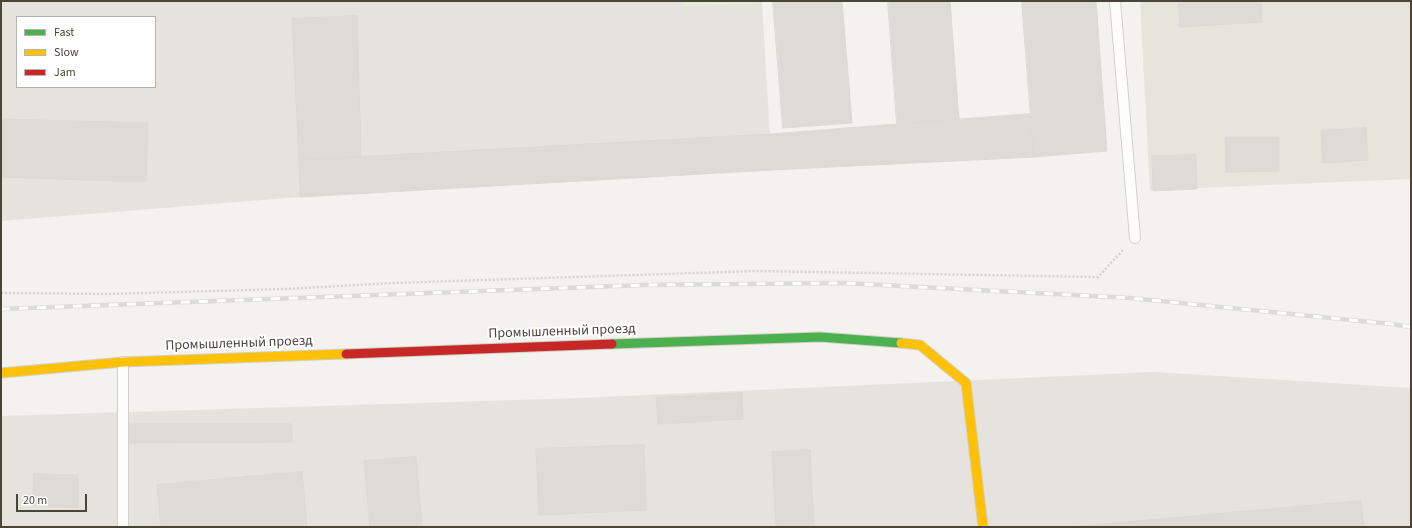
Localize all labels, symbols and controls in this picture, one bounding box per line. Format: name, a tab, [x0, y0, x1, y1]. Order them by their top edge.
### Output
legend	[16, 16, 156, 88]
text: Fast	[54, 24, 74, 41]
text: Slow	[54, 44, 79, 61]
text: Jam	[54, 64, 76, 81]
street label: Промышленный проезд	[488, 321, 636, 343]
street label: Промышленный проезд	[165, 333, 313, 355]
scale bar	[18, 486, 89, 512]
text: 20 m	[23, 492, 47, 509]

